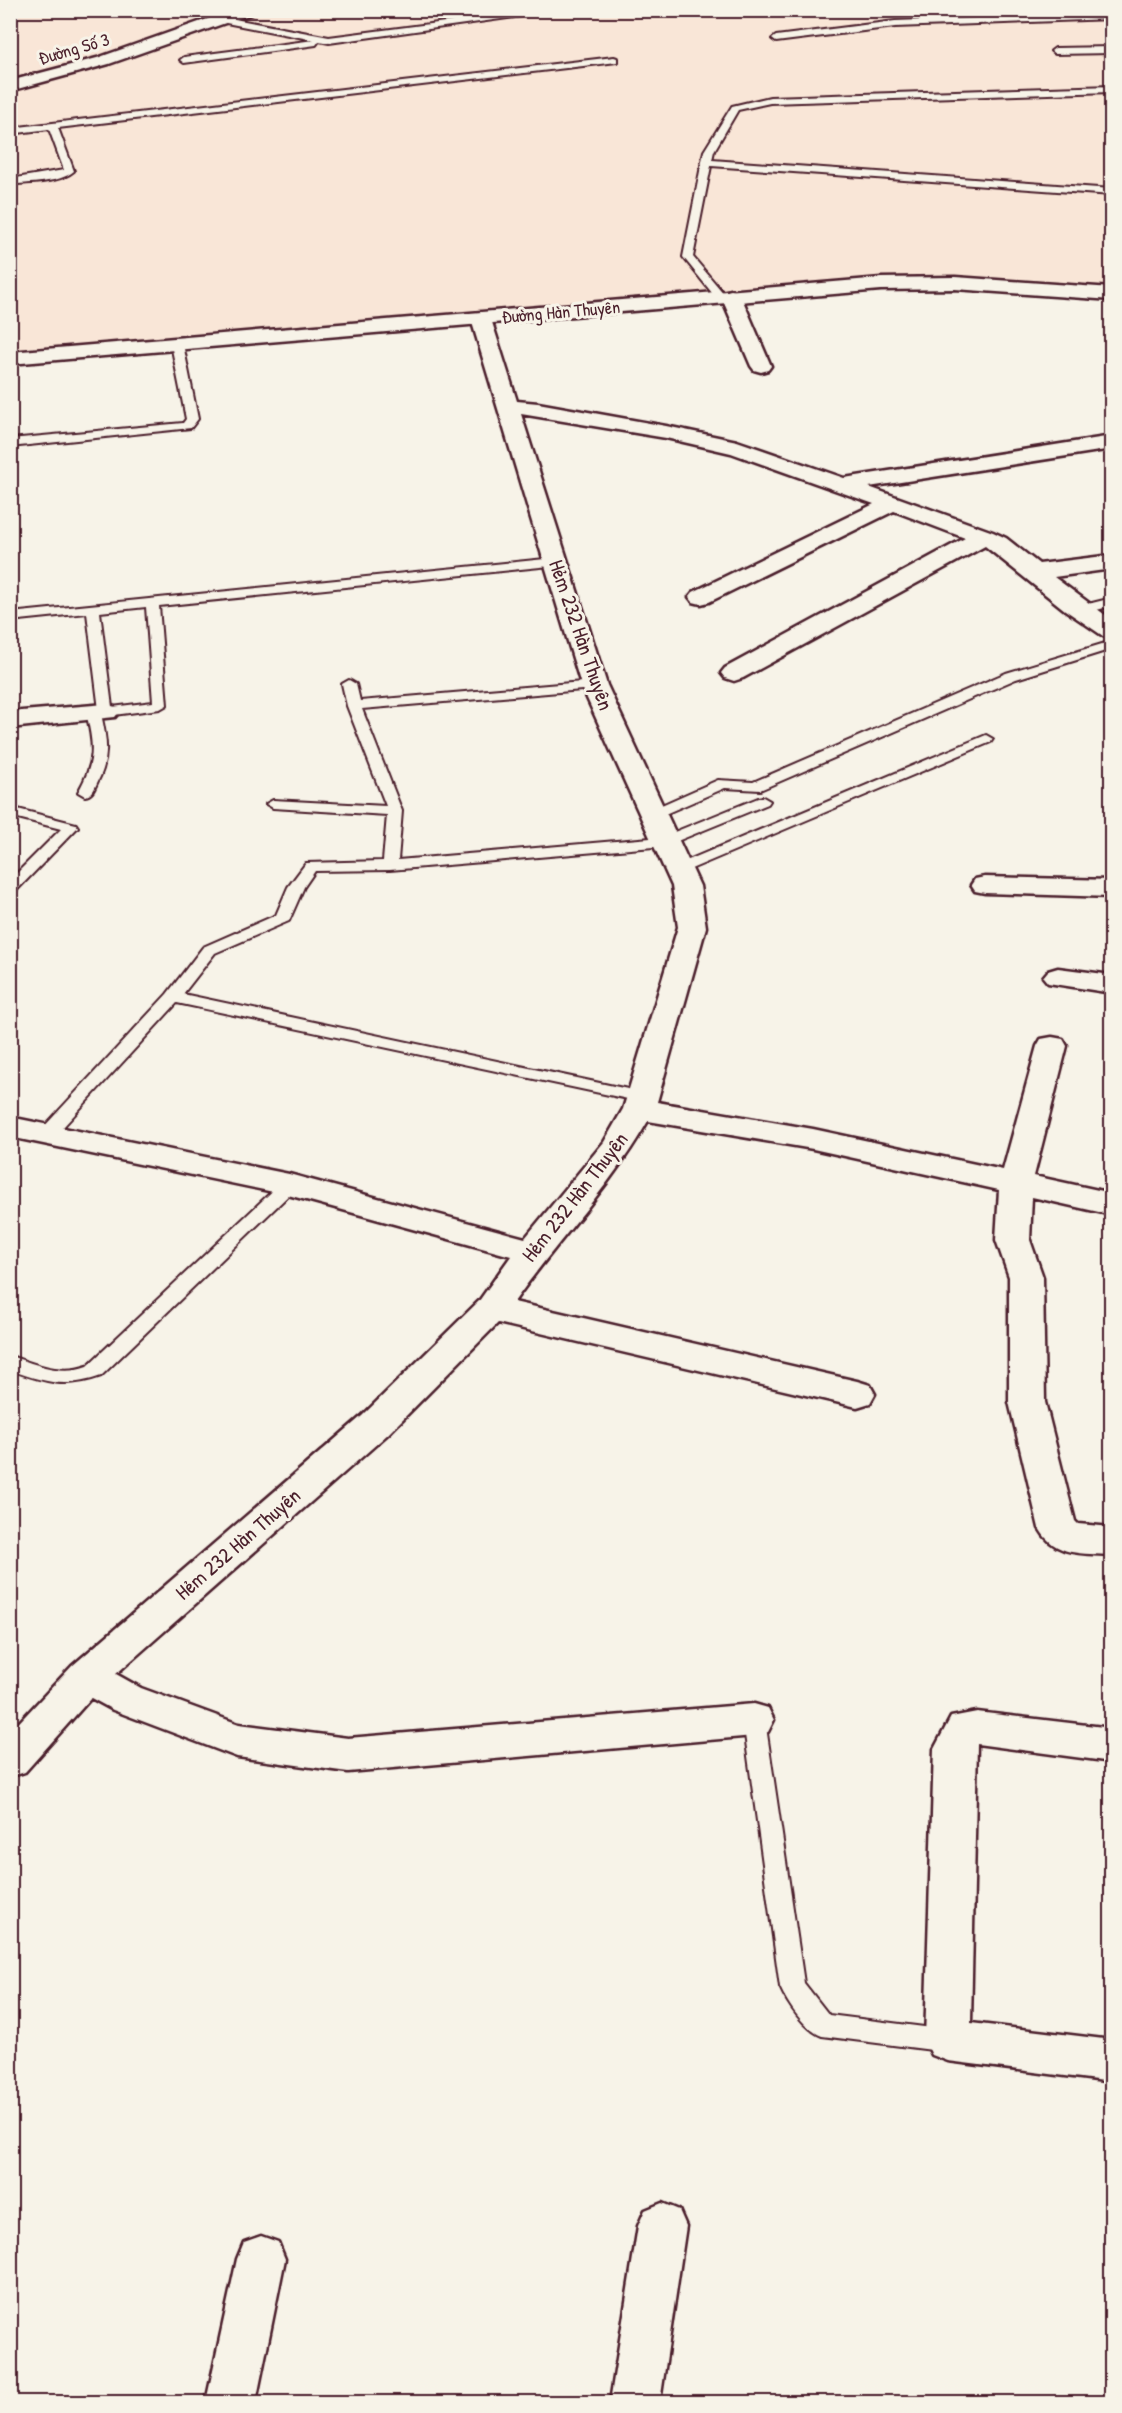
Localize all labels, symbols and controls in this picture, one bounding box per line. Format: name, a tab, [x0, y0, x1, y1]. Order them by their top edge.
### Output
street label: Đường Số 3	[36, 27, 112, 71]
street label: Đường Hàn Thuyên	[501, 294, 621, 329]
street label: Hẻm 232 Hàn Thuyên	[542, 556, 621, 714]
street label: Hẻm 232 Hàn Thuyên	[515, 1126, 634, 1268]
street label: Hẻm 232 Hàn Thuyên	[169, 1481, 307, 1606]

